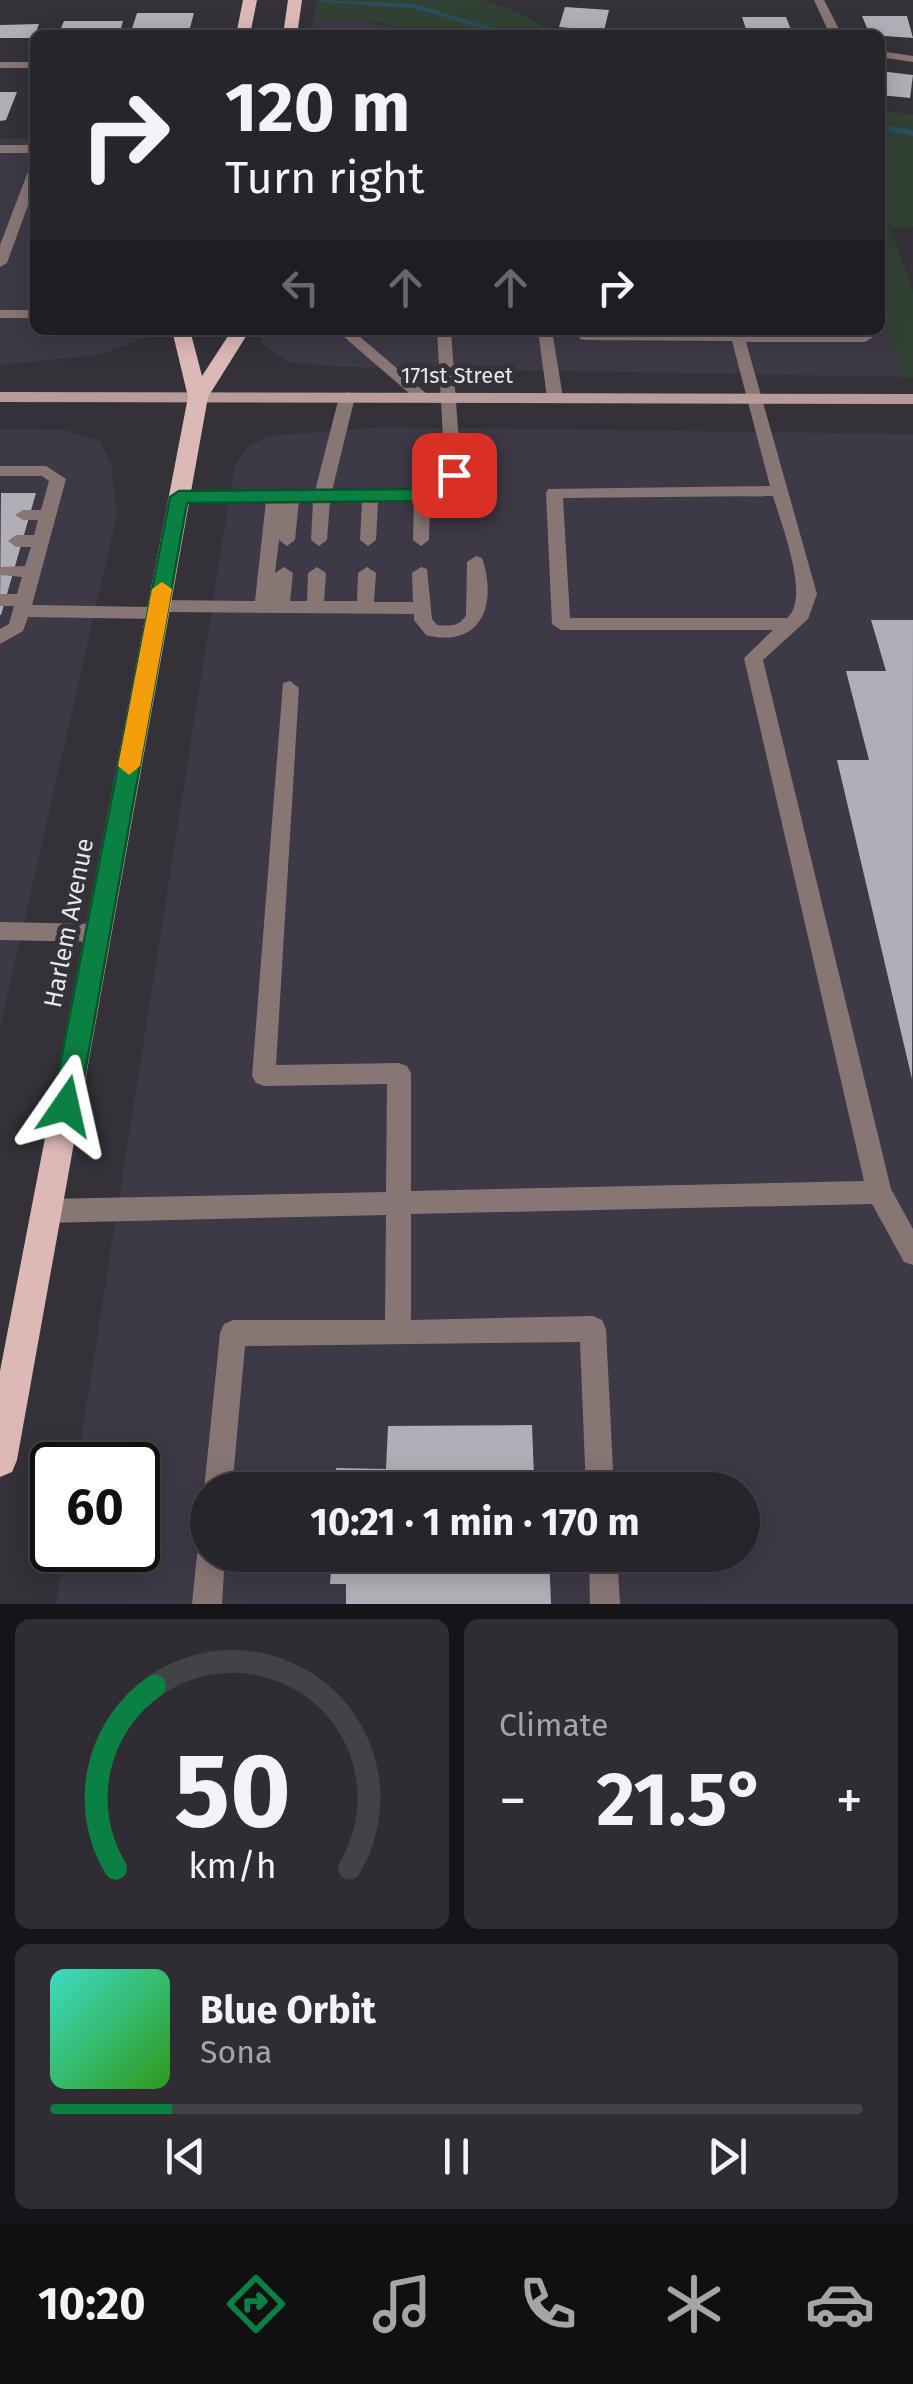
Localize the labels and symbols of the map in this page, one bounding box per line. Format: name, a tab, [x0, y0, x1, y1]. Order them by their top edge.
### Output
street label: 171st Street	[401, 362, 513, 389]
pin	[412, 433, 497, 518]
street label: Harlem Avenue	[38, 836, 100, 1010]
position arrow	[14, 1054, 118, 1158]
speed limit sign: 60	[30, 1442, 160, 1572]

